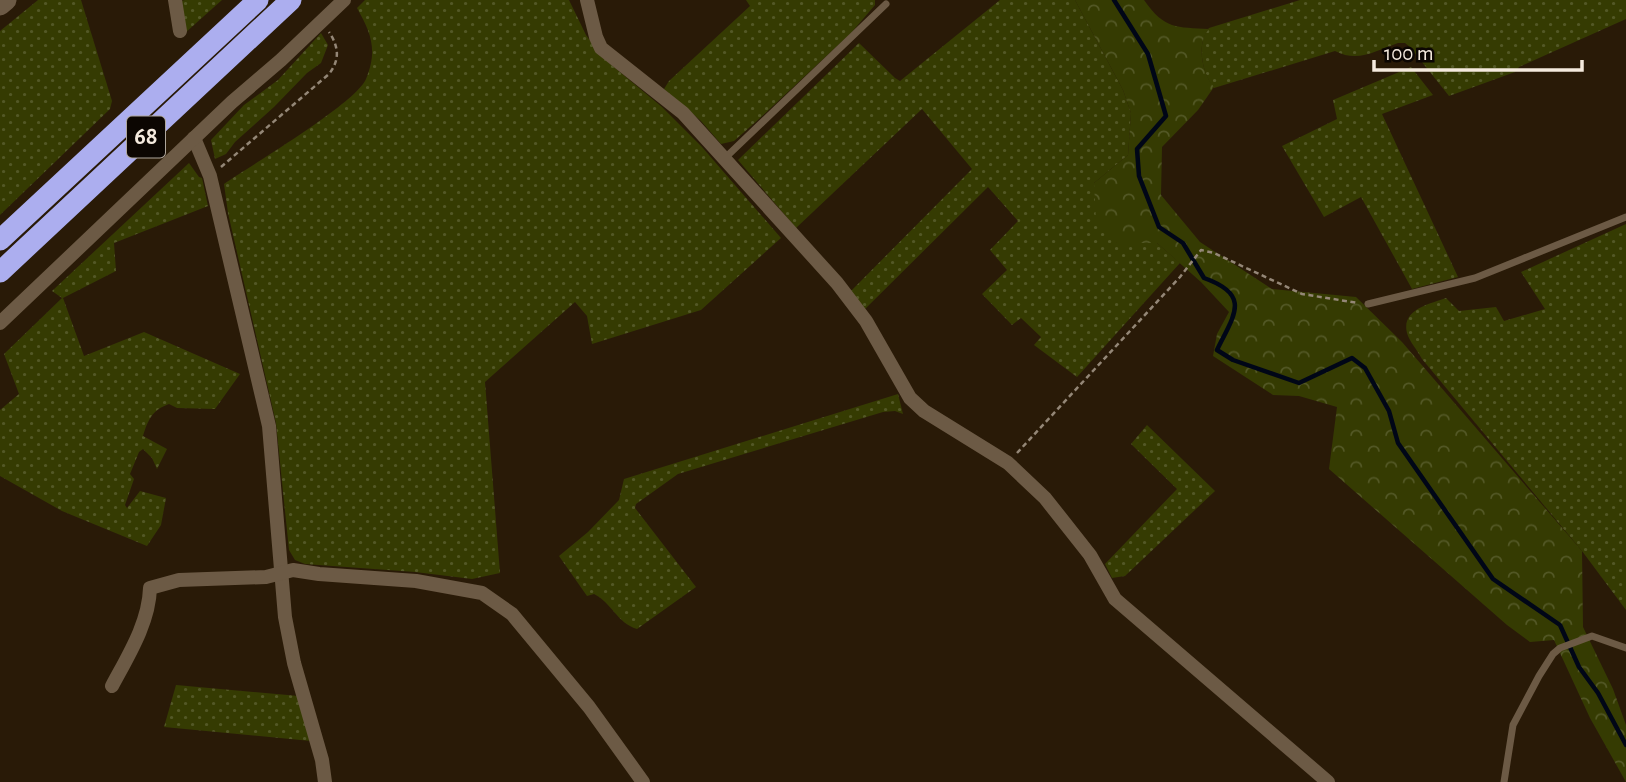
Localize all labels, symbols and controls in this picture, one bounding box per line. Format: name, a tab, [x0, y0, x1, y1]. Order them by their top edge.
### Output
scale bar	[1374, 28, 1582, 72]
text: 100 m	[1384, 43, 1434, 64]
road number: 68	[127, 117, 165, 158]

